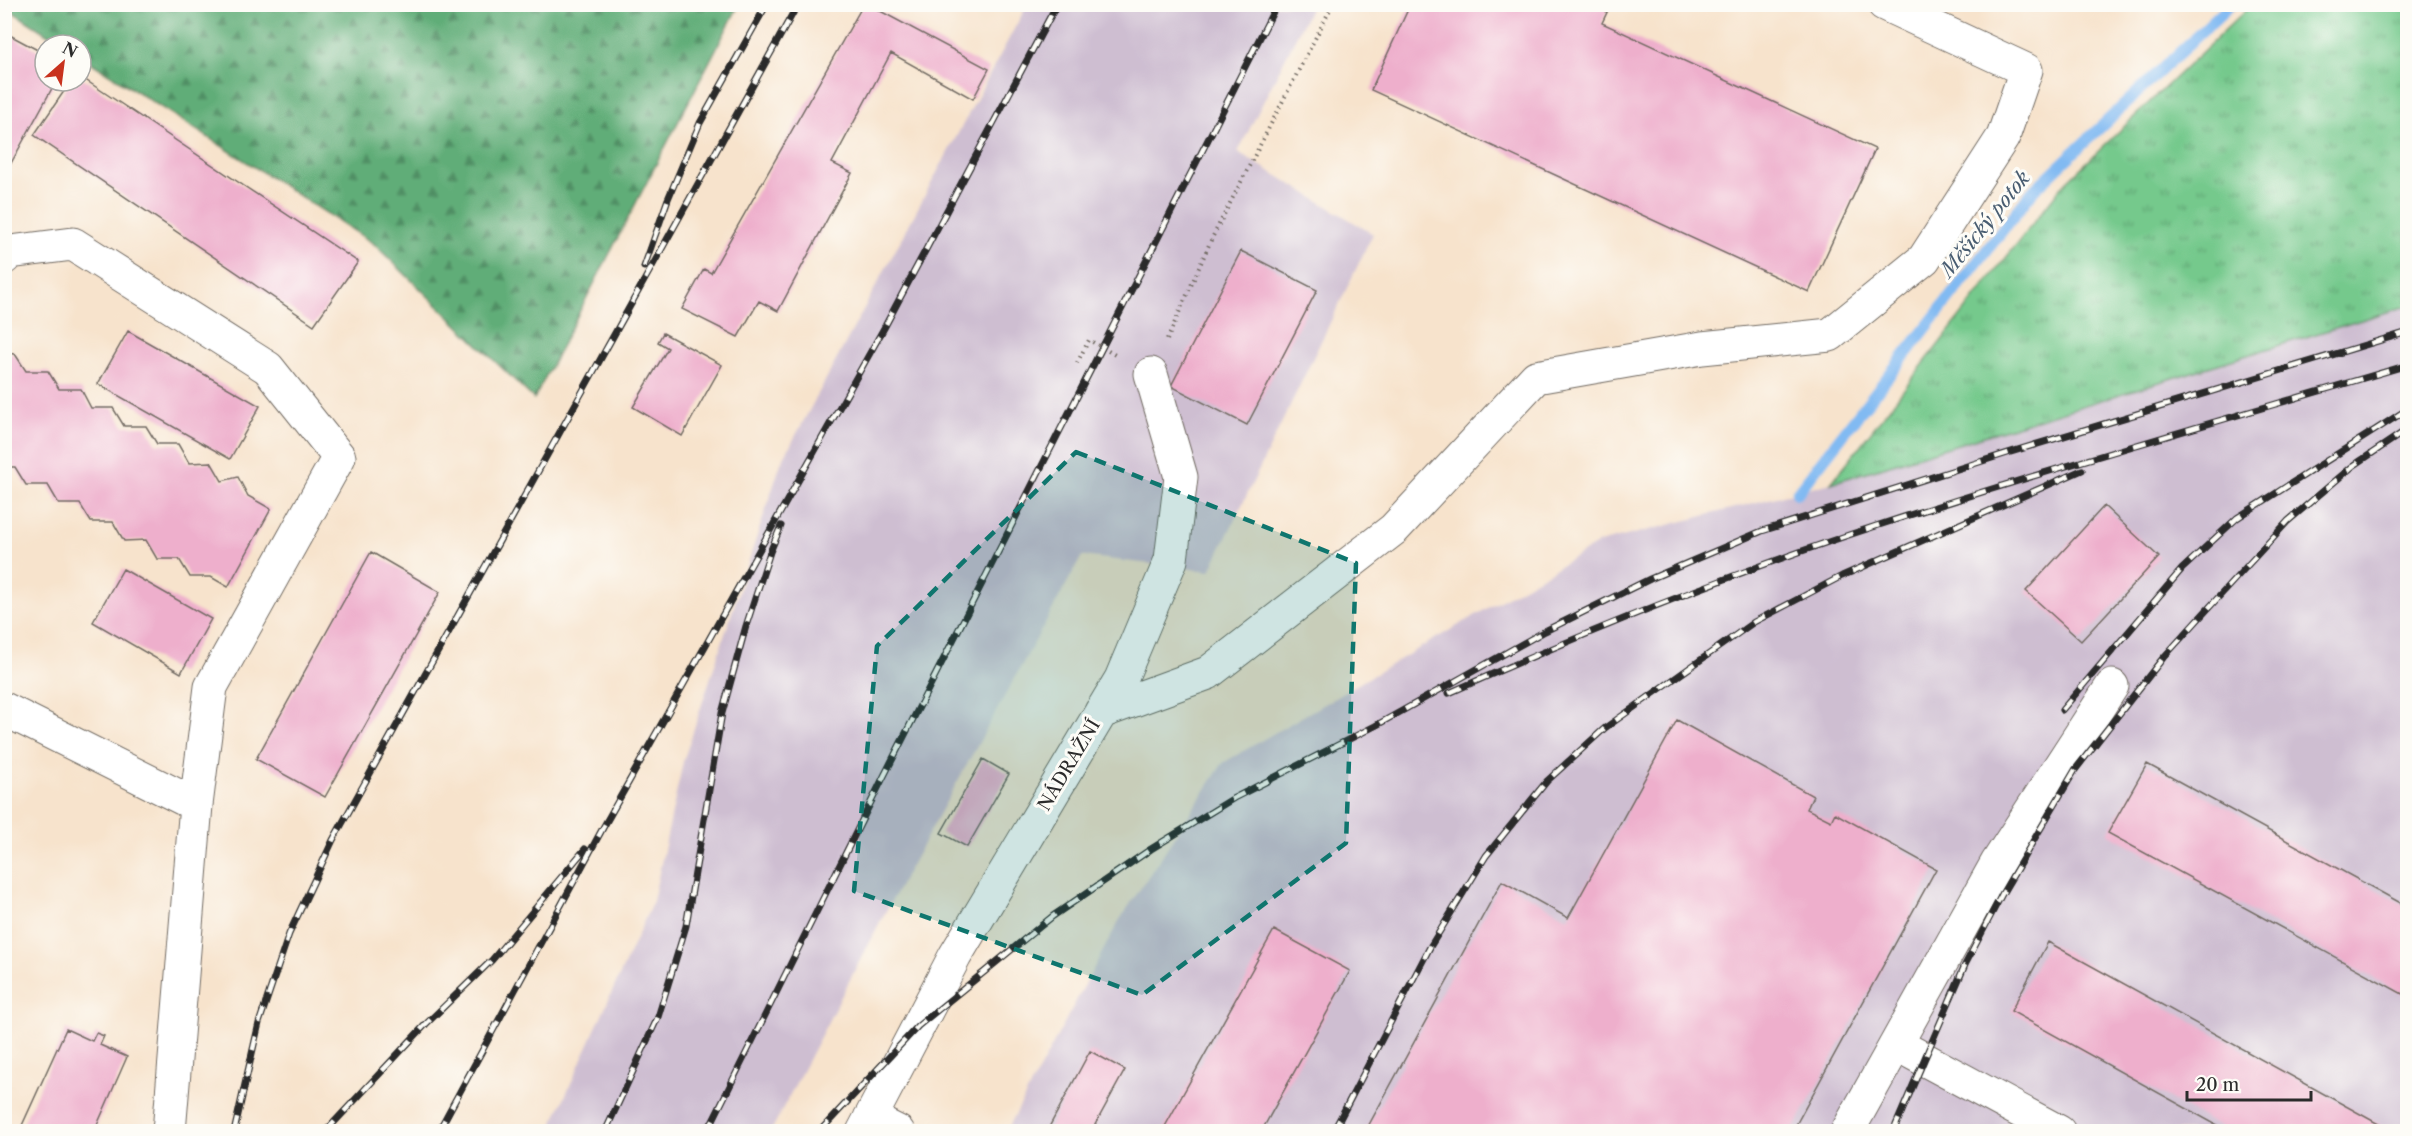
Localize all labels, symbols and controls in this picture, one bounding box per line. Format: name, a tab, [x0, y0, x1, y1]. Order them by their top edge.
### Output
north arrow	[33, 33, 93, 93]
text: N	[59, 38, 81, 62]
water label: Měšický potok	[1934, 166, 2035, 283]
street label: NÁDRAŽNÍ	[1031, 714, 1105, 815]
scale bar	[2187, 1064, 2312, 1102]
text: 20 m	[2196, 1074, 2240, 1096]

